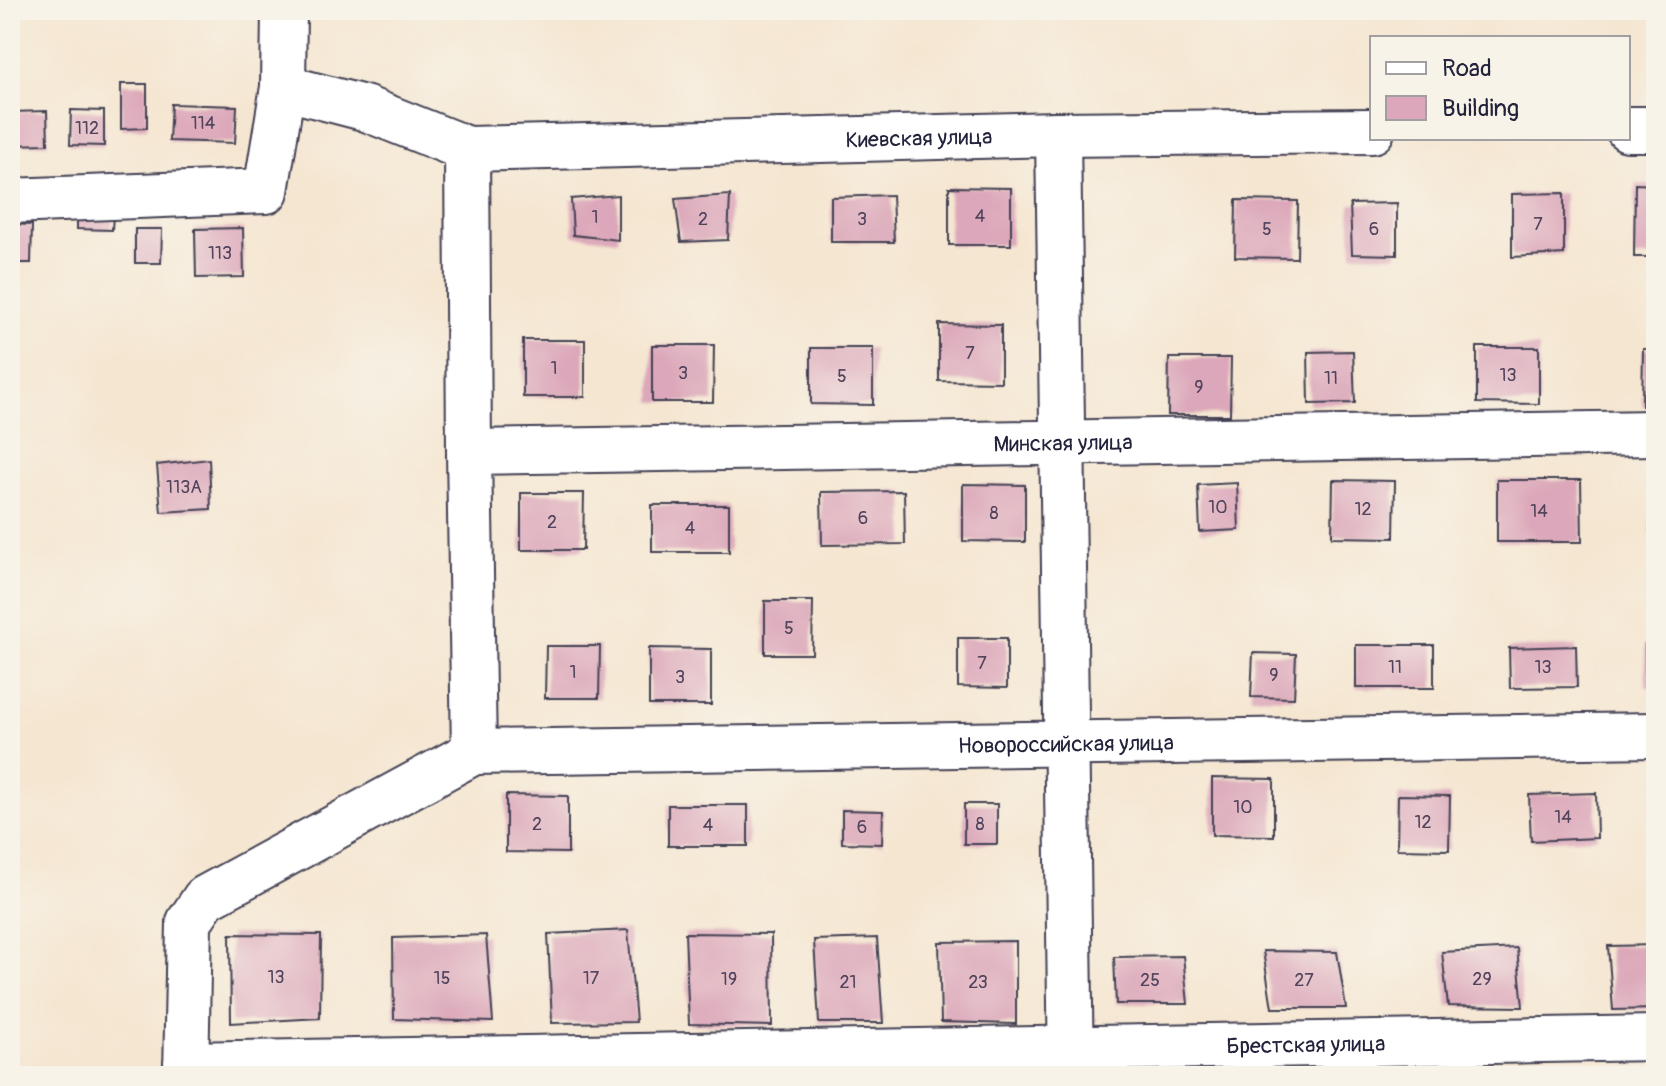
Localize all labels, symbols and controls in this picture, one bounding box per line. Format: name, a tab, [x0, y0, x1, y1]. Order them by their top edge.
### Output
legend	[1370, 36, 1630, 140]
text: Road	[1442, 54, 1492, 83]
text: Building	[1442, 94, 1519, 123]
house number: 114	[191, 112, 216, 135]
house number: 112	[75, 117, 99, 140]
street label: Киевская улица	[845, 123, 993, 154]
house number: 4	[975, 205, 986, 228]
house number: 1	[591, 206, 599, 229]
house number: 2	[698, 208, 708, 231]
house number: 3	[857, 208, 867, 231]
house number: 7	[1533, 213, 1543, 236]
house number: 5	[1262, 218, 1272, 241]
house number: 6	[1369, 218, 1379, 241]
house number: 113	[208, 242, 232, 265]
house number: 7	[965, 342, 975, 365]
house number: 1	[550, 357, 558, 380]
house number: 3	[678, 362, 688, 385]
house number: 13	[1499, 364, 1517, 387]
house number: 5	[837, 365, 847, 388]
house number: 11	[1324, 367, 1338, 390]
house number: 9	[1194, 376, 1204, 399]
street label: Минская улица	[993, 428, 1133, 459]
house number: 113А	[166, 476, 202, 499]
house number: 10	[1208, 496, 1228, 519]
house number: 12	[1354, 498, 1372, 521]
house number: 14	[1530, 500, 1548, 523]
house number: 8	[989, 502, 999, 525]
house number: 6	[858, 507, 868, 530]
house number: 2	[547, 511, 557, 534]
house number: 4	[685, 517, 696, 540]
house number: 5	[784, 617, 794, 640]
house number: 7	[977, 652, 987, 675]
house number: 11	[1388, 656, 1402, 679]
house number: 13	[1534, 656, 1552, 679]
house number: 1	[569, 661, 577, 684]
house number: 9	[1269, 664, 1279, 687]
house number: 3	[675, 666, 685, 689]
street label: Новороссийская улица	[958, 729, 1174, 760]
house number: 10	[1233, 796, 1253, 819]
house number: 14	[1554, 806, 1572, 829]
house number: 12	[1414, 811, 1432, 834]
house number: 2	[532, 813, 542, 836]
house number: 8	[975, 813, 985, 836]
house number: 4	[703, 814, 714, 837]
house number: 6	[857, 816, 867, 839]
house number: 13	[267, 966, 285, 989]
house number: 15	[434, 967, 450, 990]
house number: 17	[583, 967, 600, 990]
house number: 19	[721, 968, 737, 991]
house number: 29	[1472, 968, 1492, 991]
house number: 25	[1140, 969, 1160, 992]
house number: 27	[1294, 969, 1314, 992]
house number: 21	[839, 971, 857, 994]
house number: 23	[968, 971, 988, 994]
street label: Брестская улица	[1226, 1030, 1386, 1061]

